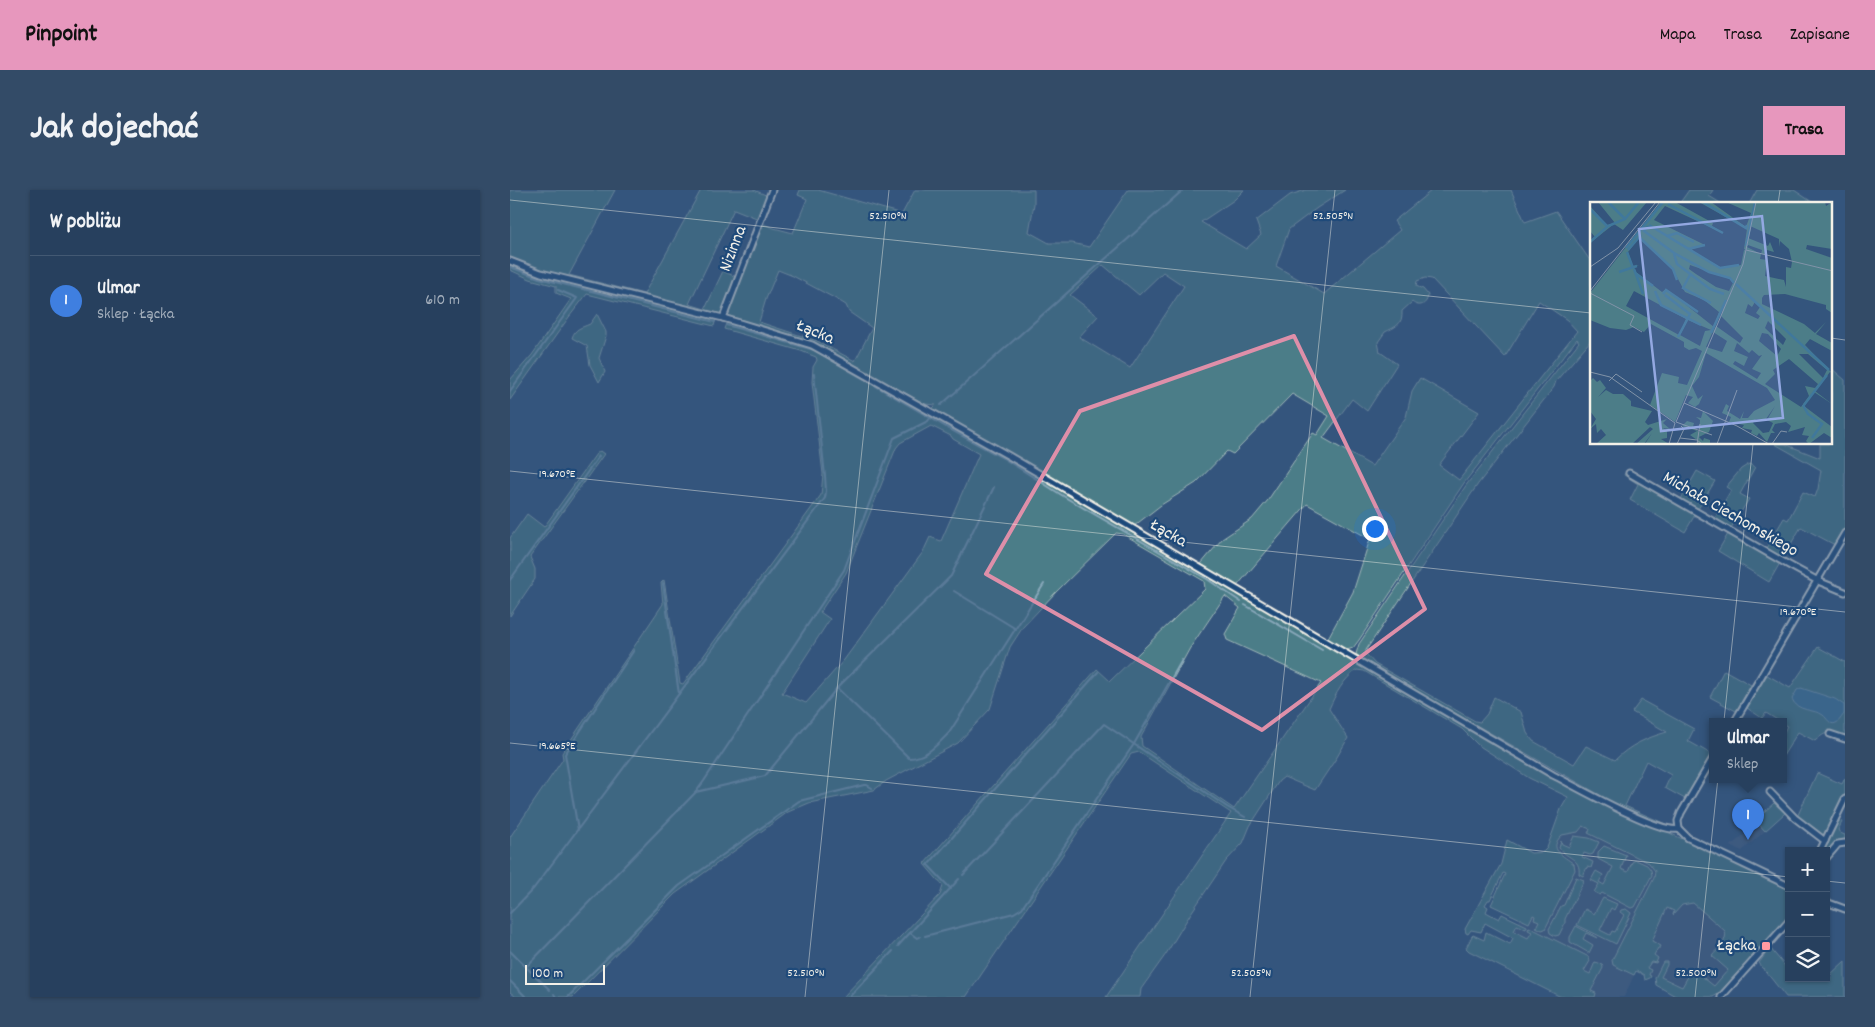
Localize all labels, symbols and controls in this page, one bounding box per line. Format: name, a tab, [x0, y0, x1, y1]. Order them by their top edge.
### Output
text: Pinpoint	[25, 18, 97, 52]
text: Mapa	[1660, 23, 1695, 48]
text: Trasa	[1723, 23, 1762, 48]
text: Zapisane	[1790, 23, 1850, 48]
text: Jak dojechać	[30, 105, 199, 155]
button: Trasa	[1763, 106, 1845, 155]
inset map	[1590, 202, 1832, 445]
text: W pobliżu	[50, 208, 121, 238]
text: 52.510°N	[869, 208, 907, 225]
text: 52.505°N	[1313, 208, 1353, 225]
street label: Nizinna	[714, 222, 754, 276]
text: Ulmar	[97, 276, 140, 303]
text: 1	[64, 289, 68, 312]
text: 610 m	[425, 289, 460, 312]
text: Sklep · Łącka	[97, 303, 174, 326]
street label: Łącka	[791, 314, 838, 352]
text: 19.670°E	[539, 466, 576, 483]
street label: Michała Ciechomskiego	[1658, 466, 1802, 564]
street label: Łącka	[1144, 513, 1191, 555]
your location	[1362, 516, 1388, 542]
text: 19.670°E	[1780, 604, 1817, 621]
popup	[1709, 718, 1787, 783]
text: Ulmar	[1727, 726, 1769, 753]
text: 19.665°E	[539, 738, 576, 755]
text: Sklep	[1727, 753, 1758, 776]
pin: 1	[1732, 799, 1764, 840]
map controls	[1785, 847, 1830, 982]
button: +	[1785, 847, 1830, 892]
button: −	[1785, 892, 1830, 937]
place label: Łącka	[1716, 934, 1757, 959]
button: layers	[1785, 937, 1830, 982]
marker: Łącka	[1760, 940, 1772, 952]
scale bar	[525, 962, 605, 985]
text: 100 m	[532, 964, 563, 984]
text: 52.510°N	[787, 965, 825, 982]
text: 52.505°N	[1231, 965, 1271, 982]
text: 52.500°N	[1675, 965, 1717, 982]

